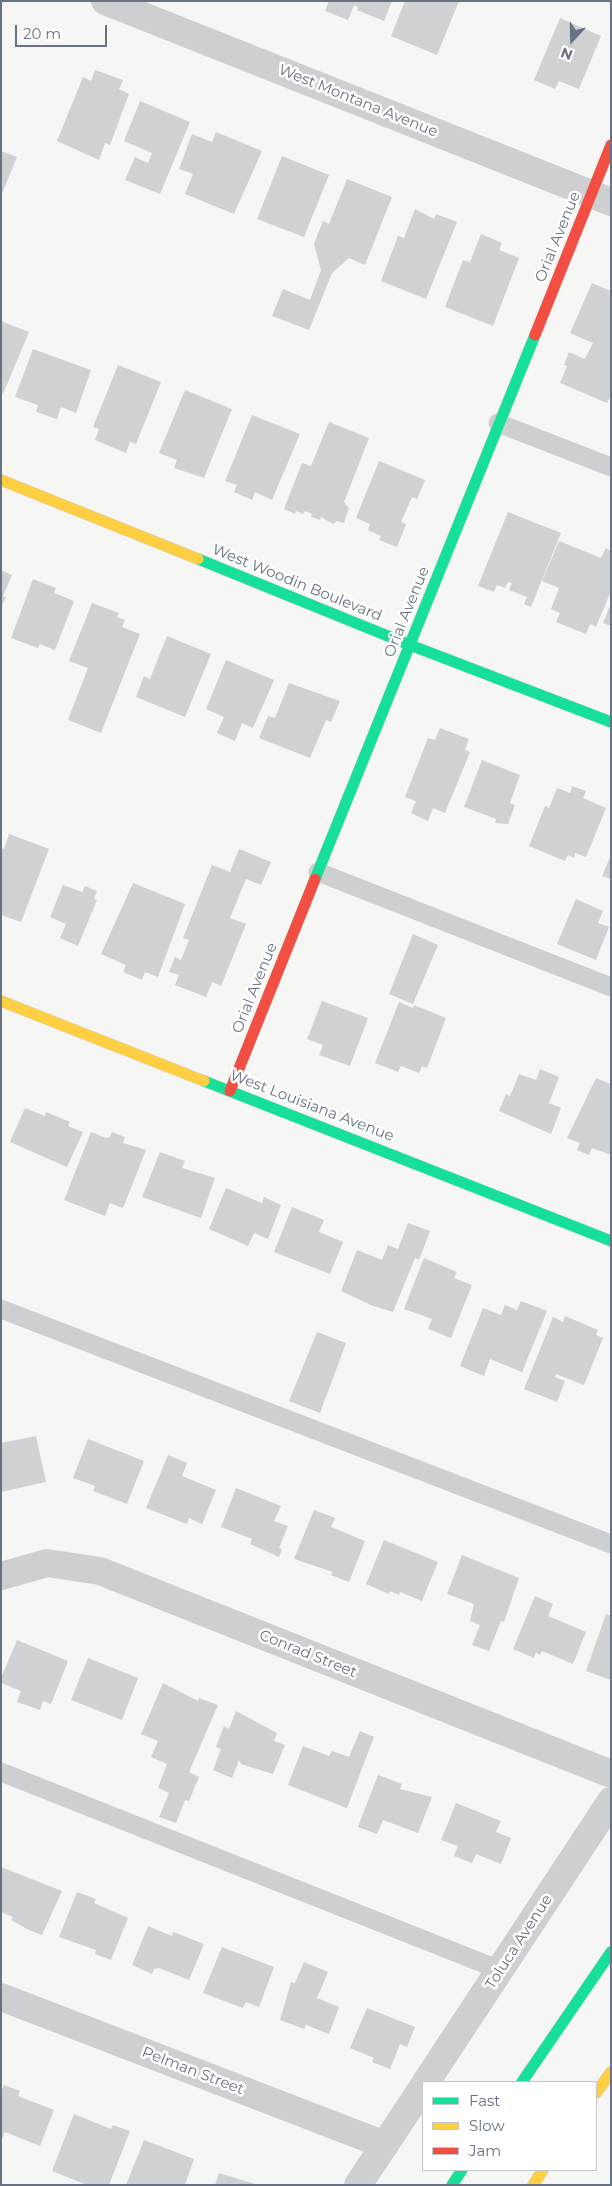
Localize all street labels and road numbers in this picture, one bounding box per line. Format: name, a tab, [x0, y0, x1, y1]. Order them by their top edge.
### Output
street label: West Montana Avenue	[276, 61, 440, 141]
street label: Orial Avenue	[532, 189, 584, 285]
street label: West Woodin Boulevard	[209, 541, 385, 625]
street label: Orial Avenue	[381, 564, 433, 660]
street label: Orial Avenue	[229, 940, 281, 1036]
street label: West Louisiana Avenue	[227, 1066, 397, 1146]
street label: Conrad Street	[257, 1626, 359, 1682]
street label: Toluca Avenue	[482, 1891, 556, 1993]
street label: Pelman Street	[139, 2043, 247, 2099]

